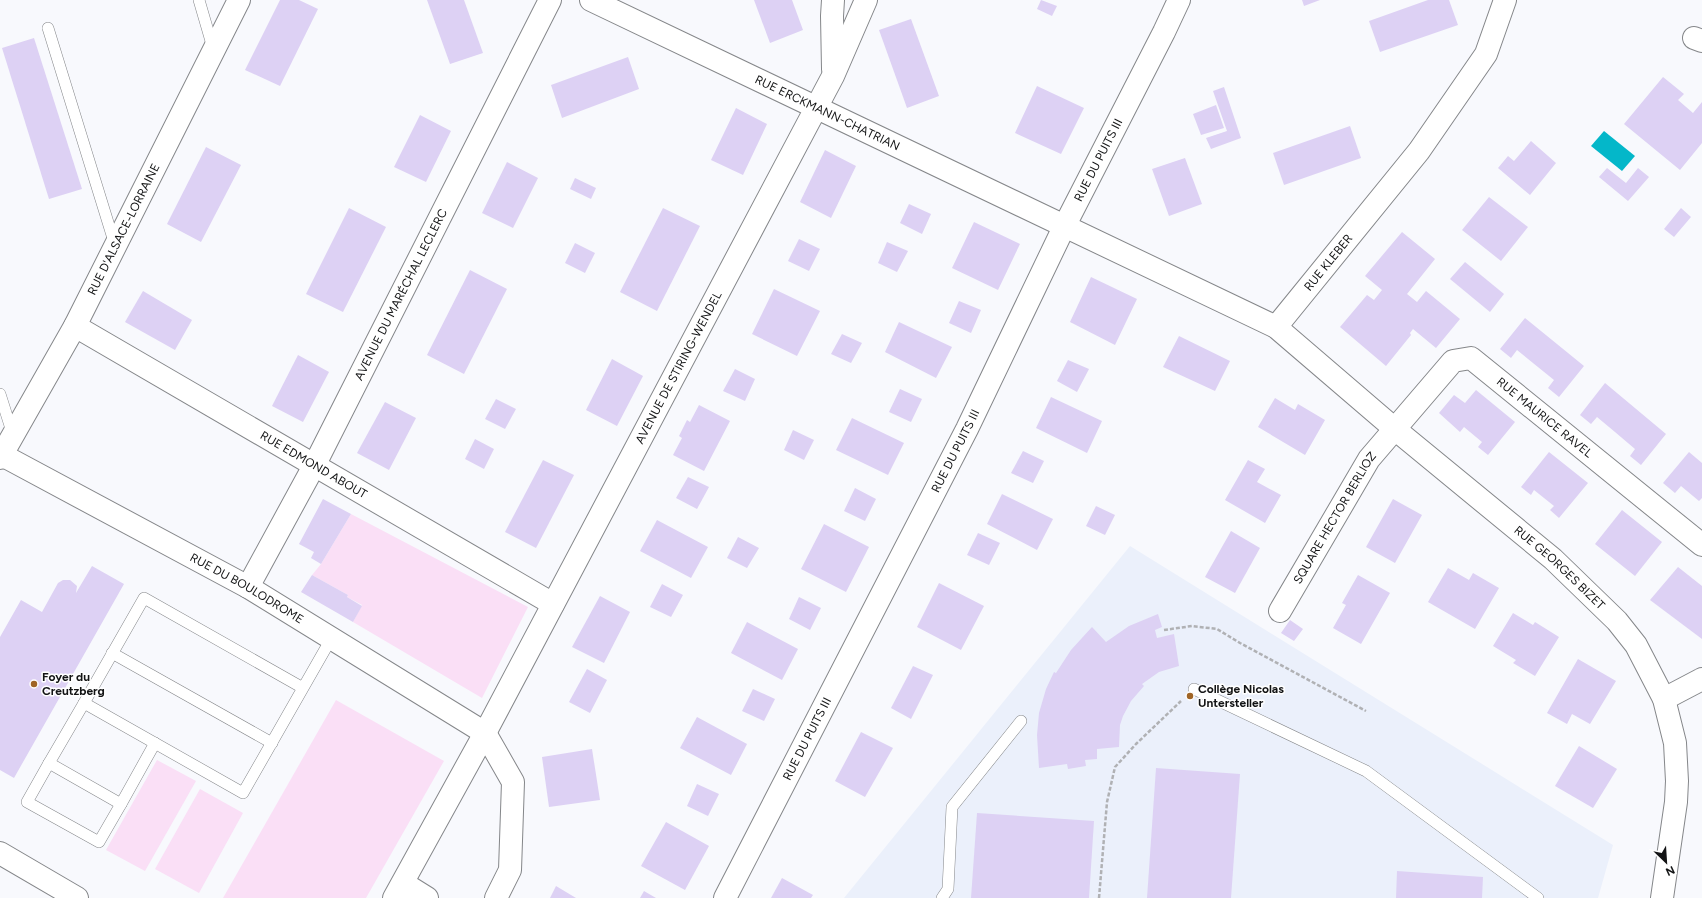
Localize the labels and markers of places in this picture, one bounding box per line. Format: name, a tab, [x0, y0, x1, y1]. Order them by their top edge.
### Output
place label: Foyer du Creutzberg	[42, 670, 105, 698]
marker: Foyer du Creutzberg	[29, 679, 39, 689]
place label: Collège Nicolas Untersteller	[1198, 682, 1284, 710]
marker: Collège Nicolas Untersteller	[1185, 691, 1195, 701]

